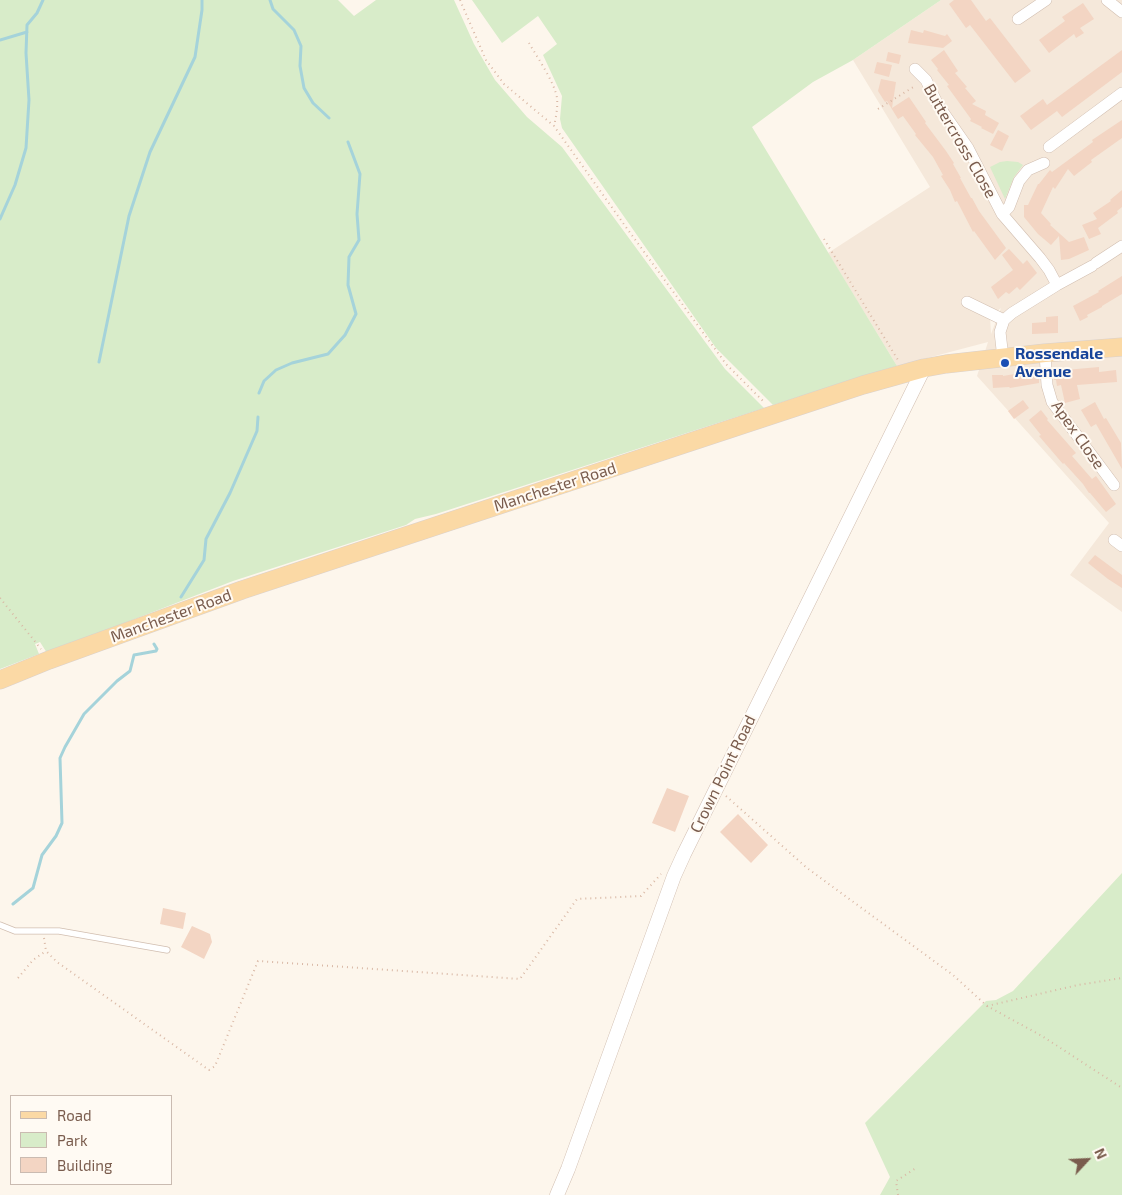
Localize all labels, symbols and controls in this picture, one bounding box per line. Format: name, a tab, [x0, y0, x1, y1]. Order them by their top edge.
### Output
street label: Buttercross Close	[920, 80, 1000, 202]
place label: Rossendale Avenue	[1015, 344, 1103, 382]
marker: Rossendale Avenue	[999, 357, 1011, 369]
street label: Apex Close	[1047, 397, 1109, 473]
street label: Manchester Road	[491, 458, 619, 516]
street label: Manchester Road	[108, 585, 234, 647]
street label: Crown Point Road	[686, 712, 760, 836]
legend	[10, 1095, 172, 1185]
text: Road	[57, 1106, 92, 1124]
text: Park	[57, 1131, 88, 1149]
north arrow	[1062, 1135, 1112, 1185]
text: N	[1091, 1145, 1111, 1162]
text: Building	[57, 1156, 112, 1174]

